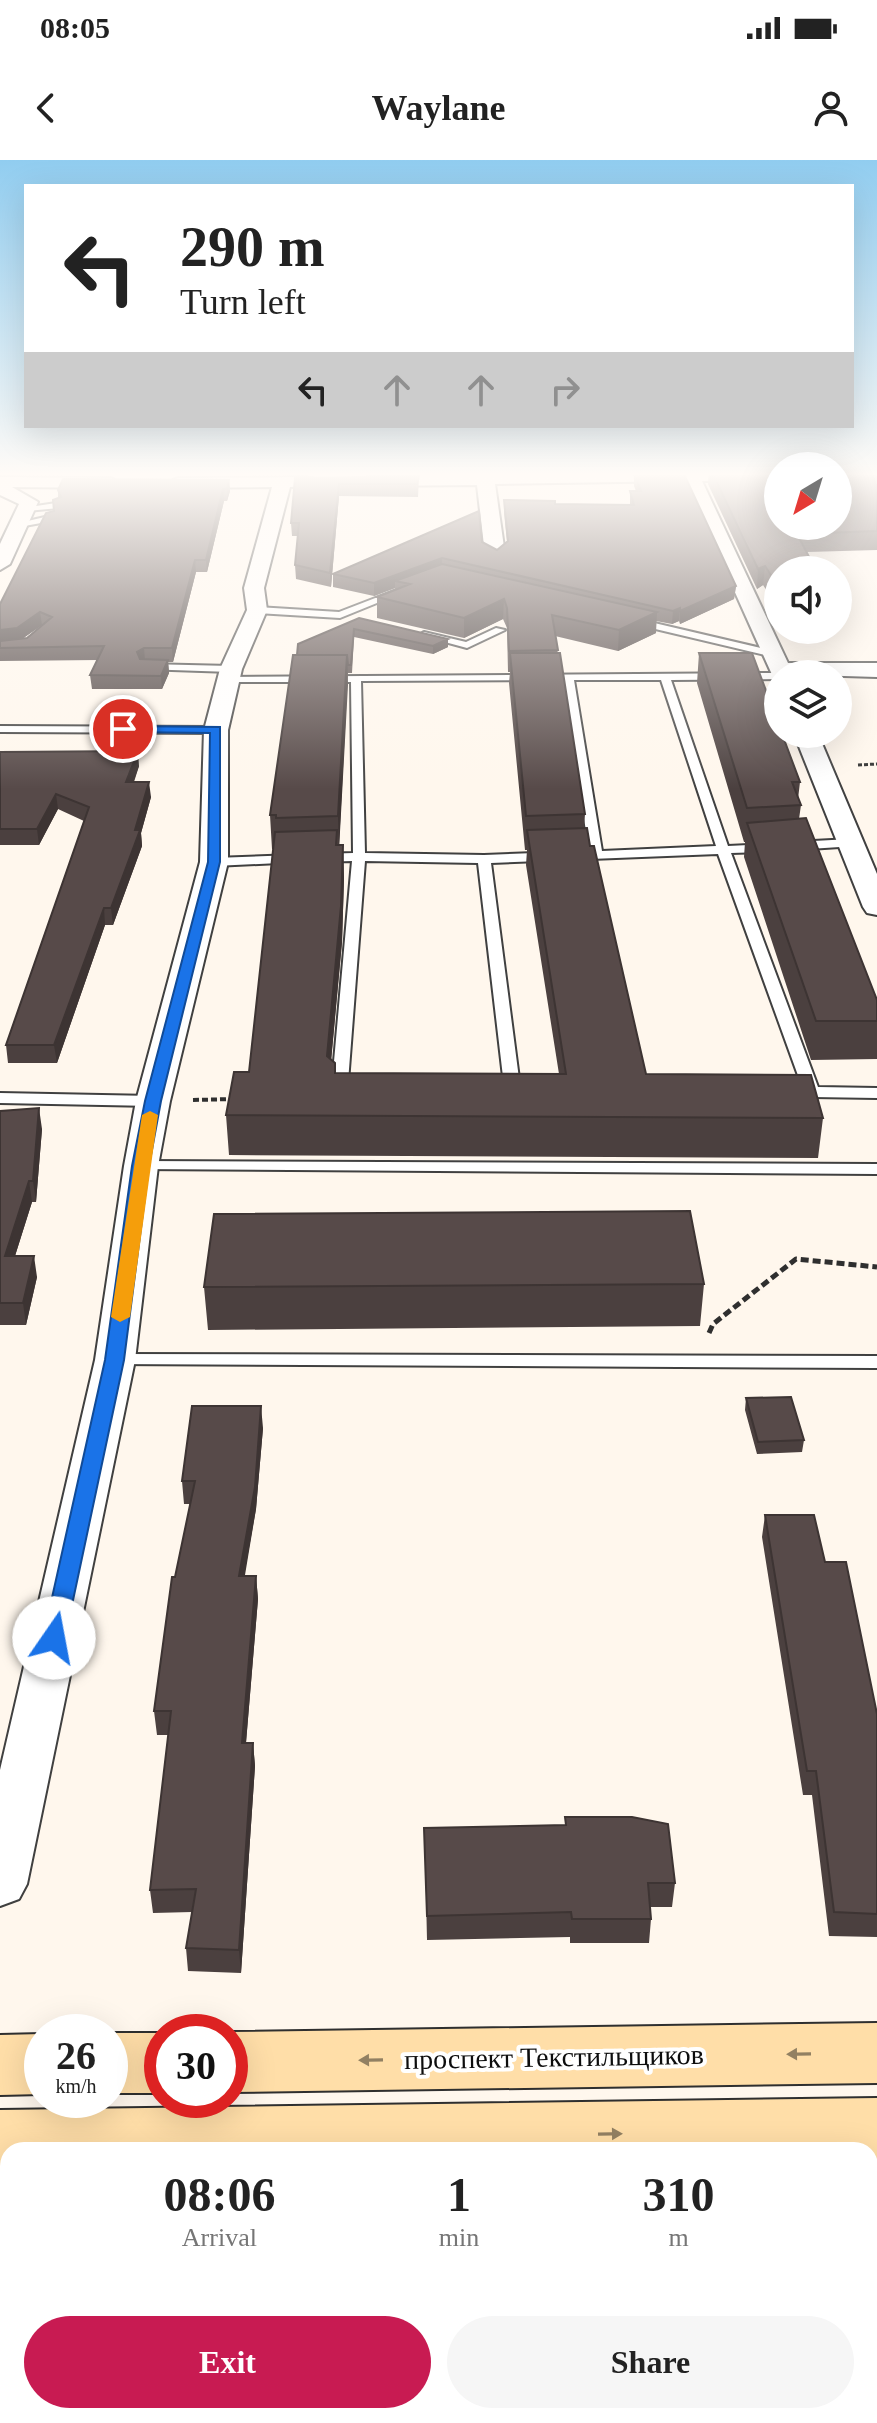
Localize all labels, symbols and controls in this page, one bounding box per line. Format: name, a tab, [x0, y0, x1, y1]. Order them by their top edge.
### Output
text: 08:05	[40, 11, 110, 44]
icon: back	[24, 86, 68, 130]
icon: person	[809, 86, 853, 130]
text: Waylane	[371, 88, 506, 128]
icon: left	[48, 216, 152, 320]
text: 290 m	[180, 216, 325, 278]
text: Turn left	[180, 282, 306, 322]
icon: left	[291, 368, 335, 412]
icon: ahead	[375, 368, 419, 412]
icon: ahead	[459, 368, 503, 412]
icon: right	[543, 368, 587, 412]
north arrow	[764, 452, 852, 540]
map controls	[764, 452, 852, 748]
button: sound	[764, 556, 852, 644]
button: layers	[764, 660, 852, 748]
pin	[89, 695, 157, 763]
icon: arrive	[101, 707, 145, 751]
position arrow	[12, 1596, 96, 1680]
speed limit sign: 30	[144, 2014, 248, 2118]
text: 26	[56, 2033, 96, 2078]
street label: проспект Текстильщиков	[404, 2039, 704, 2075]
one-way arrow	[786, 2048, 811, 2060]
one-way arrow	[358, 2054, 383, 2066]
text: km/h	[55, 2075, 97, 2097]
one-way arrow	[598, 2127, 623, 2140]
text: 08:06	[163, 2168, 275, 2221]
text: 1	[447, 2168, 471, 2221]
text: 310	[643, 2168, 715, 2221]
text: Arrival	[182, 2223, 257, 2252]
text: min	[439, 2223, 479, 2252]
text: m	[668, 2223, 689, 2252]
button: Exit	[24, 2316, 431, 2408]
button: Share	[447, 2316, 854, 2408]

